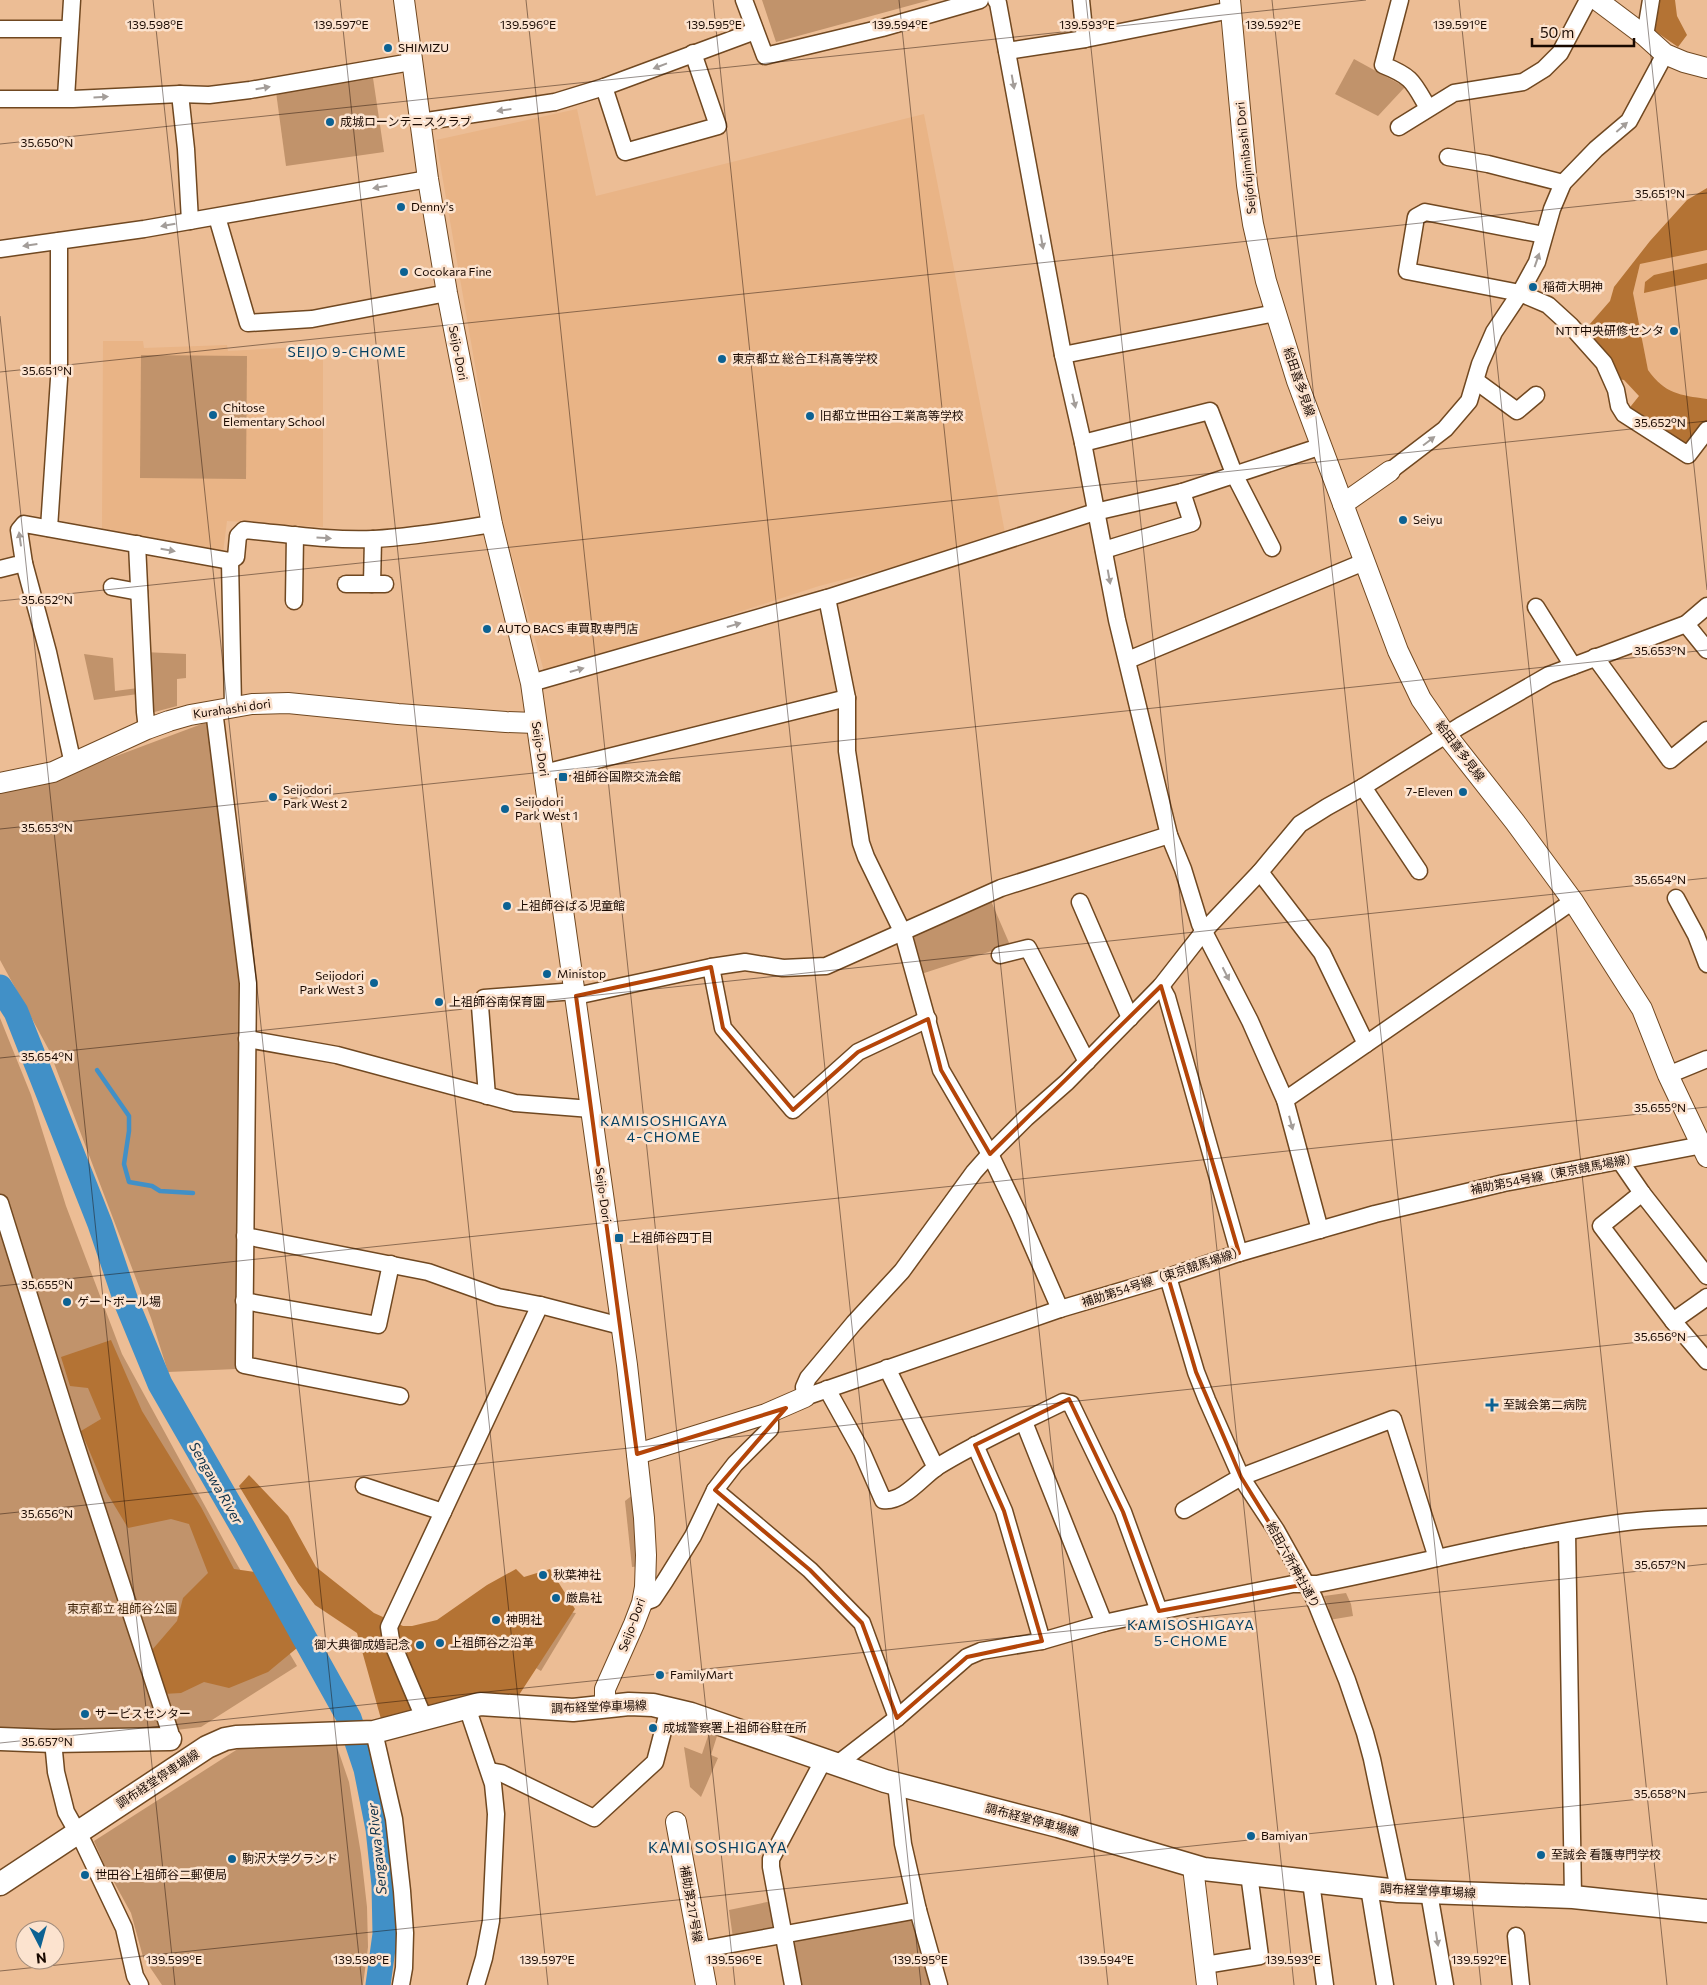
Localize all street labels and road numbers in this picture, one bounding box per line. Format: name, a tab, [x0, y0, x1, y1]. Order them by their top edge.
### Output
street label: Seijofujimibashi Dori	[1232, 101, 1258, 215]
street label: Seijo-Dori	[447, 324, 471, 381]
street label: 給田喜多見線	[1282, 345, 1318, 418]
street label: Kurahashi dori	[192, 696, 272, 720]
street label: 給田喜多見線	[1434, 717, 1488, 783]
street label: Seijo-Dori	[530, 720, 552, 777]
street label: 補助第54号線（東京競馬場線）	[1469, 1150, 1639, 1196]
street label: Seijo-Dori	[593, 1166, 615, 1223]
street label: 補助第54号線（東京競馬場線）	[1080, 1243, 1246, 1309]
street label: 給田六所神社通り	[1264, 1519, 1323, 1610]
street label: Seijo-Dori	[615, 1596, 647, 1653]
street label: 調布経堂停車場線	[551, 1697, 647, 1715]
street label: 調布経堂停車場線	[113, 1746, 202, 1810]
street label: 調布経堂停車場線	[984, 1800, 1080, 1838]
street label: 補助第217号線	[678, 1864, 706, 1944]
street label: 調布経堂停車場線	[1380, 1880, 1476, 1900]

